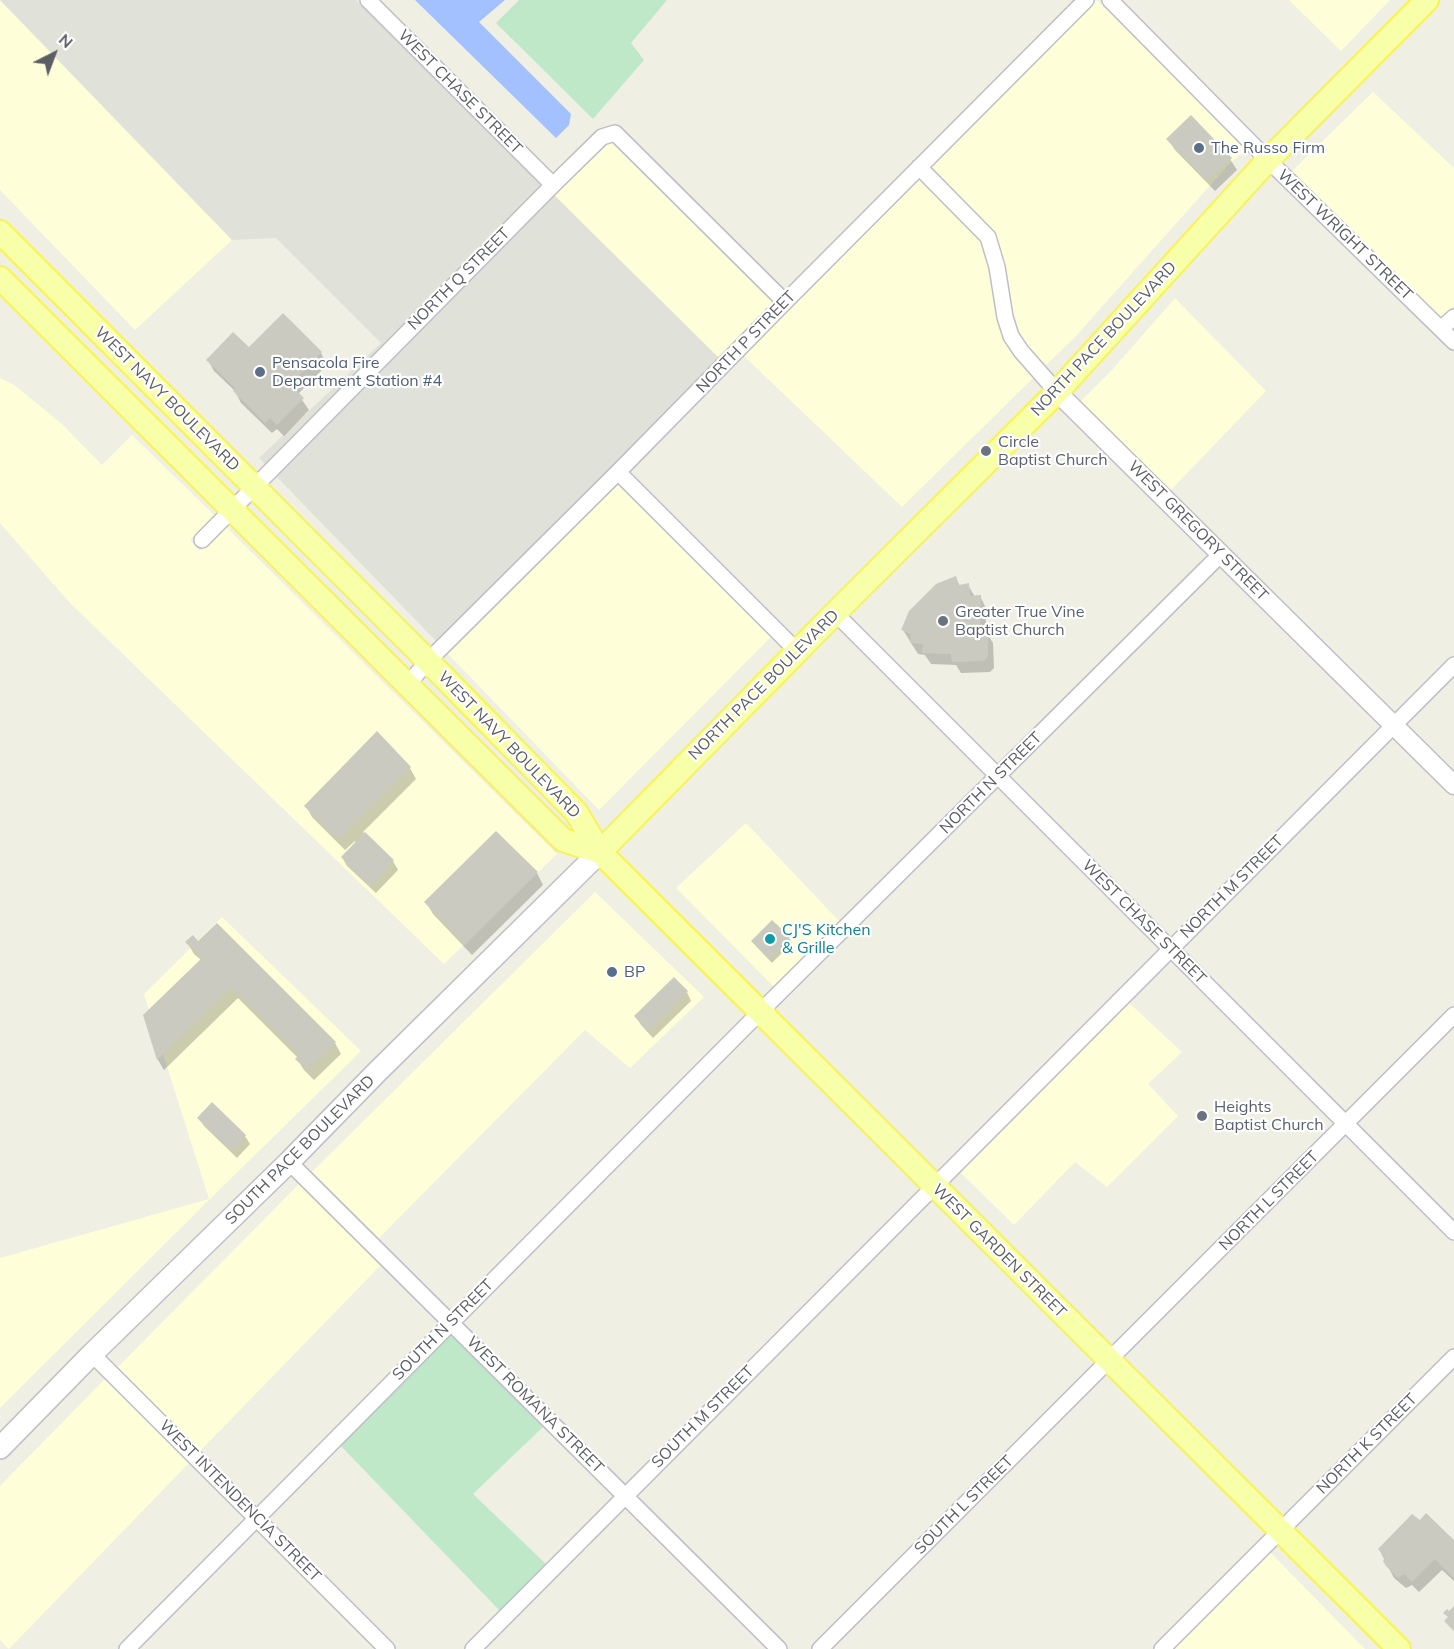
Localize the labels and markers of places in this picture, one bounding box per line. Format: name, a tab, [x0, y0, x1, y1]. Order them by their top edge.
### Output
place label: The Russo Firm	[1211, 138, 1325, 158]
marker: The Russo Firm	[1192, 141, 1206, 155]
place label: Pensacola Fire Department Station #4	[272, 353, 442, 391]
marker: Pensacola Fire Department Station #4	[253, 365, 267, 379]
place label: Circle Baptist Church	[998, 432, 1108, 470]
marker: Circle Baptist Church	[979, 444, 993, 458]
place label: Greater True Vine Baptist Church	[955, 602, 1084, 640]
marker: Greater True Vine Baptist Church	[936, 614, 950, 628]
place label: CJ'S Kitchen & Grille	[782, 920, 871, 958]
marker: CJ'S Kitchen & Grille	[763, 932, 777, 946]
place label: BP	[624, 962, 645, 982]
marker: BP	[605, 965, 619, 979]
place label: Heights Baptist Church	[1214, 1097, 1324, 1135]
marker: Heights Baptist Church	[1195, 1109, 1209, 1123]

